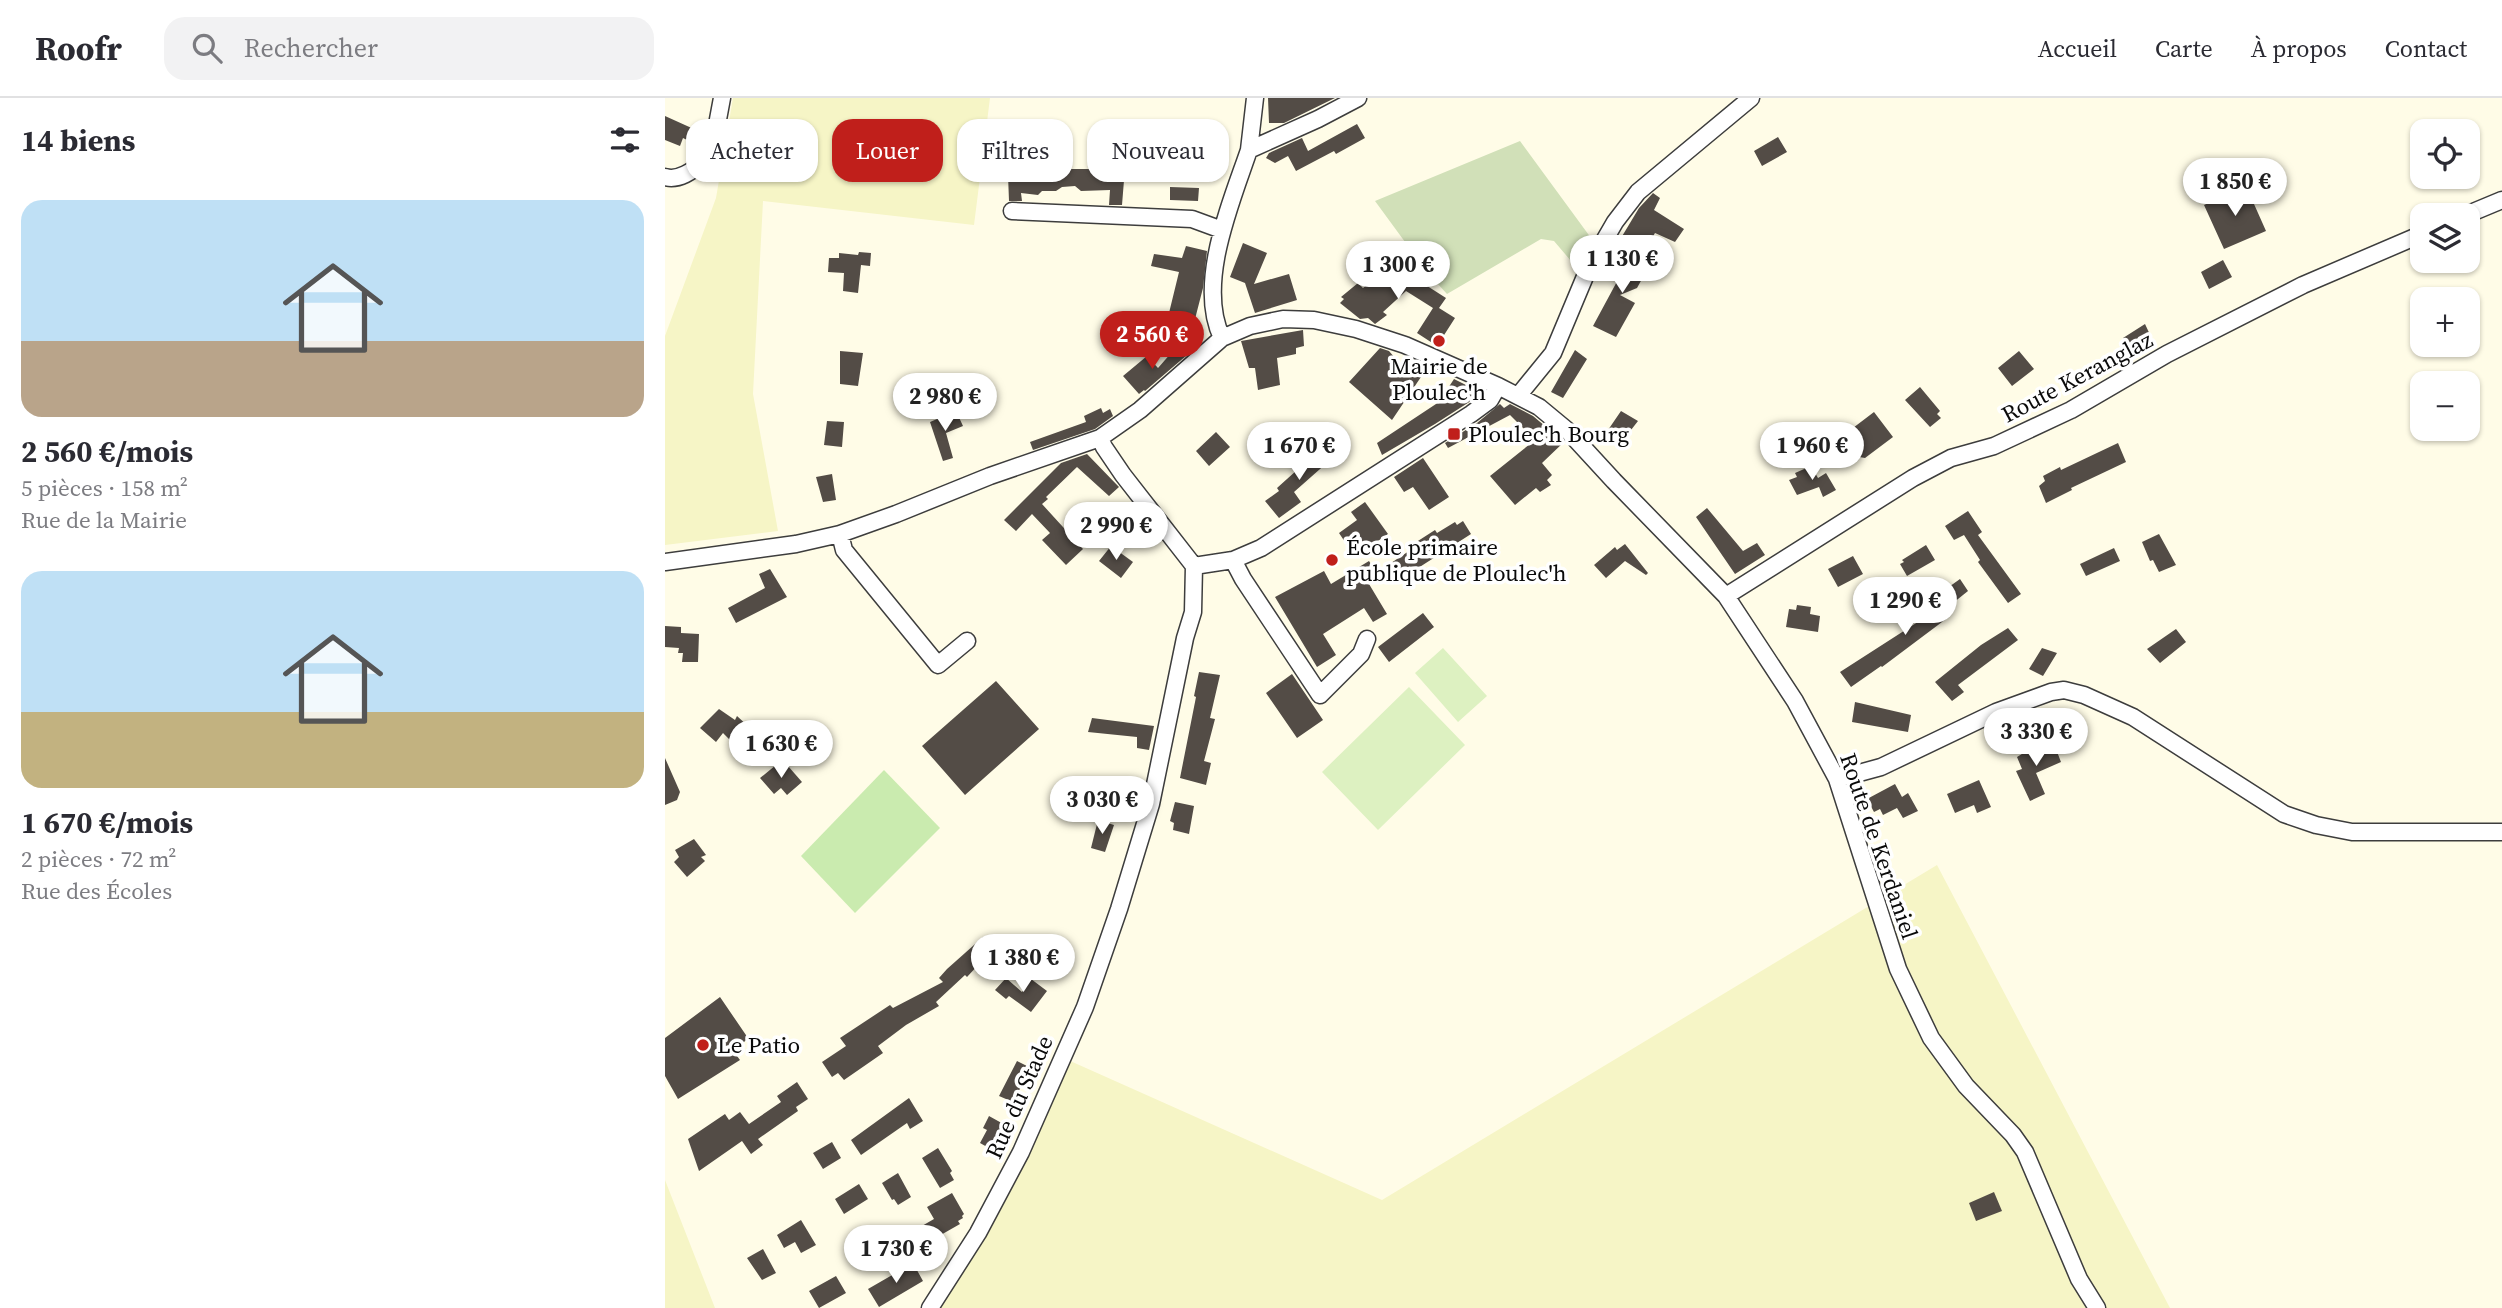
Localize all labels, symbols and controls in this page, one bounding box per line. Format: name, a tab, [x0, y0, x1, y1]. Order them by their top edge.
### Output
search box	[164, 17, 654, 80]
text: Roofr	[35, 26, 122, 71]
icon: search	[188, 29, 226, 67]
text: Rechercher	[244, 30, 378, 66]
text: Accueil	[2038, 32, 2117, 65]
text: Carte	[2155, 32, 2213, 65]
text: À propos	[2251, 32, 2347, 65]
text: Contact	[2385, 32, 2467, 65]
chip: Acheter	[686, 119, 818, 182]
chip: Louer	[832, 119, 943, 182]
chip: Filtres	[957, 119, 1073, 182]
chip: Nouveau	[1087, 119, 1229, 182]
map controls	[2410, 119, 2480, 441]
button: locate	[2410, 119, 2480, 189]
text: 14 biens	[21, 120, 135, 161]
icon: filters	[606, 121, 644, 159]
pin: 1 850 €	[2170, 158, 2300, 218]
text: 1 850 €	[2199, 165, 2271, 197]
button: layers	[2410, 203, 2480, 273]
pin: 1 130 €	[1557, 236, 1687, 295]
pin: 1 300 €	[1333, 242, 1463, 301]
text: 1 130 €	[1586, 242, 1658, 274]
icon: home	[270, 245, 396, 371]
text: 1 300 €	[1362, 248, 1434, 280]
button: +	[2410, 287, 2480, 357]
pin: 2 560 €	[1087, 312, 1217, 371]
text: 2 560 €	[1116, 318, 1188, 350]
street label: Route Keranglaz	[1996, 324, 2158, 430]
marker: Mairie de Ploulec'h	[1431, 333, 1447, 349]
place label: Mairie de Ploulec'h	[1390, 350, 1488, 408]
button: −	[2410, 371, 2480, 441]
pin: 2 980 €	[880, 374, 1010, 433]
text: 2 980 €	[909, 380, 981, 412]
place label: Ploulec'h Bourg	[1468, 418, 1629, 450]
pin: 1 670 €	[1234, 422, 1364, 482]
pin: 1 960 €	[1747, 422, 1877, 482]
marker: Ploulec'h Bourg	[1446, 426, 1462, 442]
text: 1 670 €	[1263, 429, 1335, 461]
text: 1 960 €	[1776, 429, 1848, 461]
text: 2 560 €/mois	[21, 431, 193, 472]
text: 5 pièces · 158 m²	[21, 472, 188, 504]
pin: 2 990 €	[1051, 503, 1181, 562]
text: Rue de la Mairie	[21, 504, 187, 536]
text: 2 990 €	[1080, 509, 1152, 541]
place label: École primaire publique de Ploulec'h	[1346, 531, 1567, 589]
marker: École primaire publique de Ploulec'h	[1324, 552, 1340, 568]
pin: 1 290 €	[1840, 578, 1970, 637]
text: 1 290 €	[1869, 584, 1941, 616]
icon: home	[270, 616, 396, 742]
pin: 3 330 €	[1971, 708, 2101, 768]
text: 3 330 €	[2000, 715, 2072, 747]
pin: 1 630 €	[716, 720, 846, 780]
text: 1 630 €	[745, 727, 817, 759]
street label: Route de Kerdaniel	[1832, 749, 1926, 943]
pin: 3 030 €	[1037, 776, 1167, 836]
text: 3 030 €	[1066, 783, 1138, 815]
text: 1 670 €/mois	[21, 802, 193, 843]
text: 2 pièces · 72 m²	[21, 843, 176, 875]
text: Rue des Écoles	[21, 875, 172, 907]
pin: 1 380 €	[958, 934, 1088, 994]
text: 1 380 €	[987, 941, 1059, 973]
place label: Le Patio	[717, 1029, 800, 1061]
street label: Rue du Stade	[978, 1030, 1060, 1164]
marker: Le Patio	[695, 1037, 711, 1053]
pin: 1 730 €	[831, 1226, 961, 1285]
text: 1 730 €	[860, 1232, 932, 1264]

